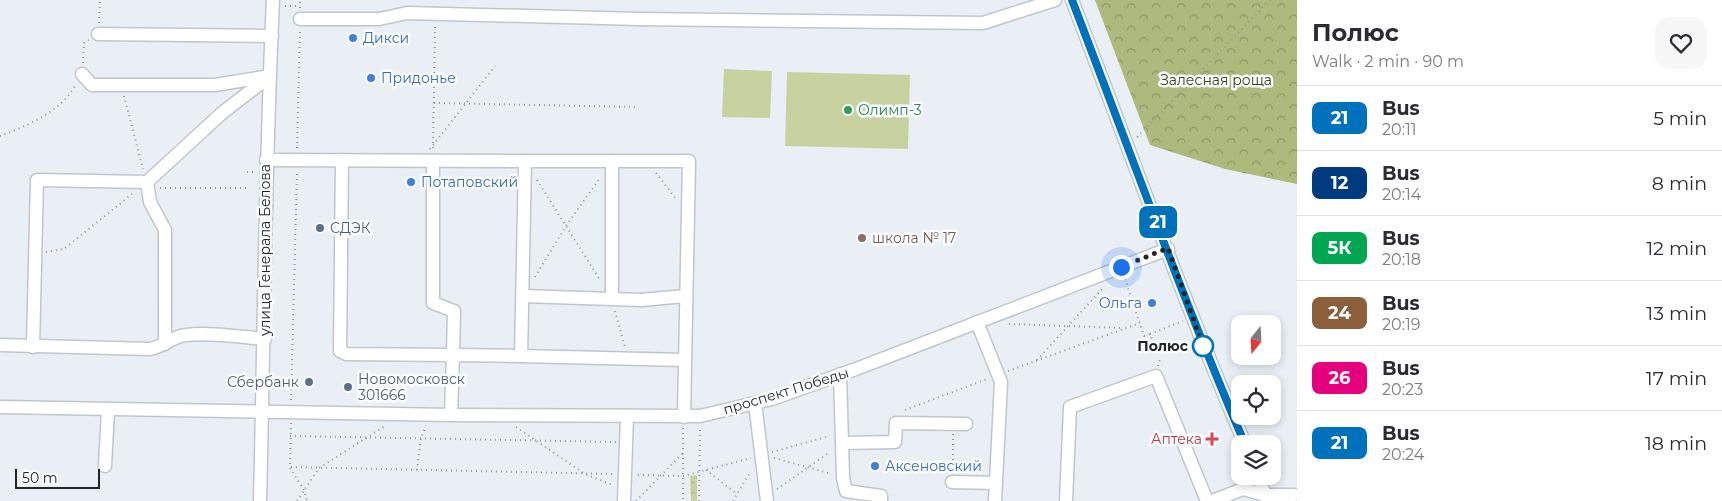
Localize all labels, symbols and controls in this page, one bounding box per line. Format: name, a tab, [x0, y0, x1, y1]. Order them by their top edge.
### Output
button: heart	[1655, 17, 1707, 69]
text: Полюс	[1312, 18, 1399, 47]
place label: Дикси	[363, 29, 409, 47]
marker: Дикси	[347, 32, 359, 44]
text: Walk · 2 min · 90 m	[1312, 52, 1464, 71]
place label: Придонье	[381, 69, 456, 87]
park label: Залесная роща	[1160, 71, 1272, 89]
marker: Придонье	[365, 72, 377, 84]
text: Bus	[1382, 97, 1420, 120]
place label: Олимп-3	[858, 101, 922, 119]
marker: Олимп-3	[842, 104, 854, 116]
text: 21	[1331, 107, 1348, 129]
text: 5 min	[1653, 107, 1707, 130]
text: 20:11	[1382, 120, 1417, 139]
text: Bus	[1382, 162, 1420, 185]
street label: улица Генерала Белова	[256, 164, 274, 337]
text: 12	[1331, 172, 1348, 194]
text: 8 min	[1652, 172, 1707, 195]
place label: Потаповский	[421, 173, 518, 191]
marker: Потаповский	[405, 176, 417, 188]
text: 20:14	[1382, 185, 1421, 204]
line badge: 21	[1136, 206, 1180, 238]
text: 21	[1149, 211, 1167, 233]
place label: СДЭК	[330, 219, 371, 237]
marker: СДЭК	[314, 222, 326, 234]
text: Bus	[1382, 227, 1420, 250]
place label: школа № 17	[872, 229, 956, 247]
marker: школа № 17	[856, 232, 868, 244]
text: 5К	[1328, 237, 1351, 259]
text: 12 min	[1646, 237, 1707, 260]
text: 20:18	[1382, 250, 1421, 269]
your location	[1109, 255, 1134, 280]
text: Bus	[1382, 292, 1420, 315]
place label: Ольга	[1099, 294, 1142, 312]
marker: Ольга	[1146, 297, 1158, 309]
text: 24	[1328, 302, 1351, 324]
text: 13 min	[1646, 302, 1707, 325]
north arrow	[1231, 315, 1281, 365]
map controls	[1231, 315, 1281, 485]
text: 20:19	[1382, 315, 1421, 334]
marker: Полюс	[1192, 335, 1214, 357]
place label: Полюс	[1137, 337, 1189, 355]
text: Bus	[1382, 357, 1420, 380]
street label: проспект Победы	[721, 363, 851, 419]
text: 26	[1328, 367, 1351, 389]
text: 17 min	[1646, 367, 1707, 390]
place label: Новомосковск 301666	[358, 370, 465, 404]
place label: Сбербанк	[227, 373, 299, 391]
button: locate	[1231, 375, 1281, 425]
marker: Сбербанк	[303, 376, 315, 388]
text: 20:23	[1382, 380, 1423, 399]
marker: Новомосковск 301666	[342, 381, 354, 393]
text: Bus	[1382, 422, 1420, 445]
place label: Аптека	[1151, 430, 1202, 448]
text: 21	[1331, 432, 1348, 454]
text: 18 min	[1645, 432, 1707, 455]
marker: Аптека	[1206, 433, 1218, 445]
button: layers	[1231, 435, 1281, 485]
text: 20:24	[1382, 445, 1424, 464]
place label: Аксеновский	[885, 457, 982, 475]
marker: Аксеновский	[869, 460, 881, 472]
scale bar	[15, 466, 100, 489]
text: 50 m	[22, 469, 58, 487]

